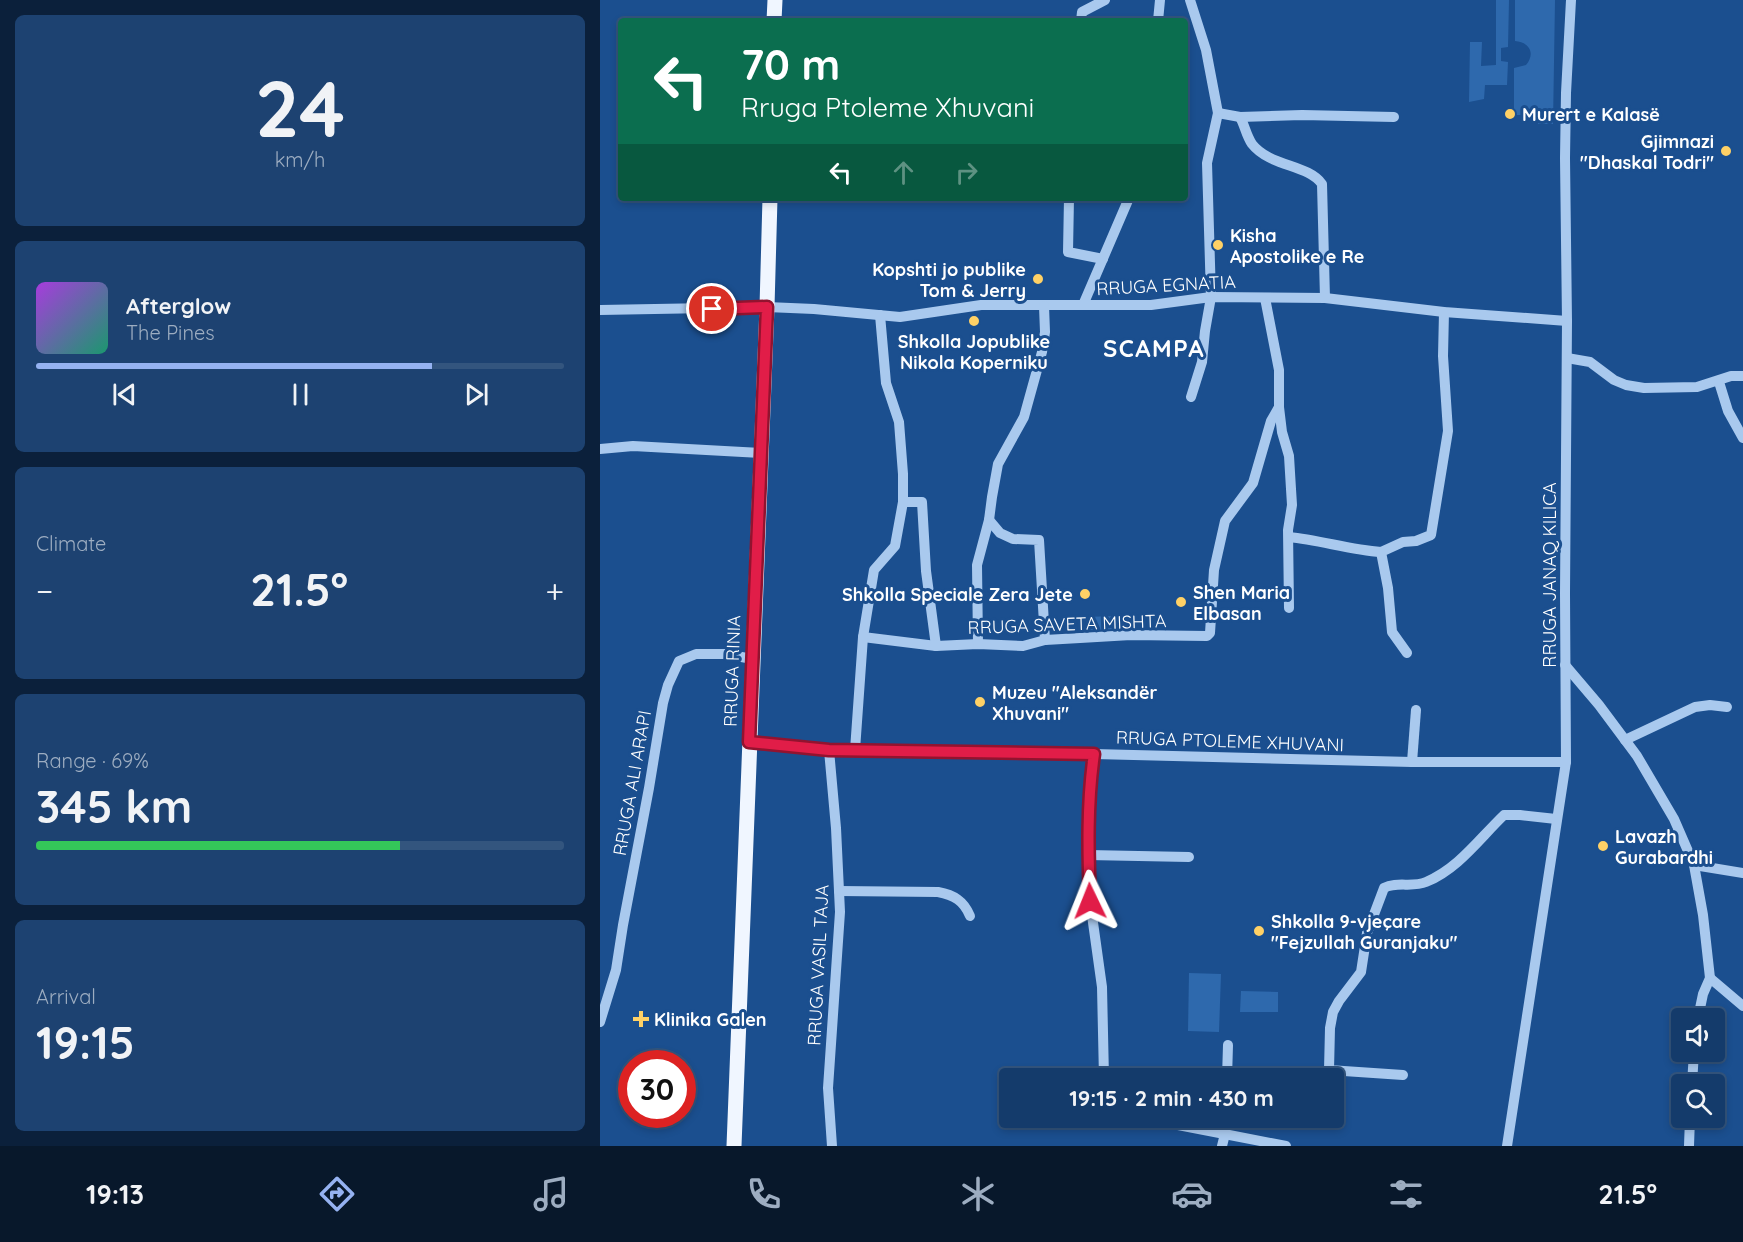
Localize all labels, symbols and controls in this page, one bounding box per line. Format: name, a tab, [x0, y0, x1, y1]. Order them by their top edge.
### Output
text: 70 m	[741, 38, 840, 91]
icon: left	[642, 42, 720, 120]
text: 24	[255, 59, 345, 157]
text: Rruga Ptoleme Xhuvani	[741, 90, 1034, 124]
place label: Murert e Kalasë	[1522, 103, 1660, 126]
marker: Murert e Kalasë	[1503, 107, 1517, 121]
place label: Gjimnazi "Dhaskal Todri"	[1580, 130, 1714, 174]
marker: Gjimnazi "Dhaskal Todri"	[1719, 144, 1733, 158]
text: km/h	[275, 147, 325, 172]
icon: left	[824, 156, 857, 189]
icon: ahead	[887, 156, 920, 189]
icon: right	[950, 156, 983, 189]
place label: Kisha Apostolike e Re	[1230, 224, 1364, 268]
marker: Kisha Apostolike e Re	[1211, 238, 1225, 252]
place label: Kopshti jo publike Tom & Jerry	[872, 258, 1026, 302]
street label: RRUGA EGNATIA	[1096, 270, 1237, 300]
marker: Kopshti jo publike Tom & Jerry	[1031, 272, 1045, 286]
pin	[686, 283, 737, 334]
text: Afterglow	[126, 292, 231, 320]
icon: arrive	[695, 292, 728, 325]
marker: Shkolla Jopublike Nikola Koperniku	[967, 314, 981, 328]
text: The Pines	[126, 320, 215, 345]
place label: Shkolla Jopublike Nikola Koperniku	[898, 330, 1050, 374]
district label: SCAMPA	[1103, 333, 1205, 363]
icon: previous	[108, 378, 141, 411]
icon: pause	[284, 378, 317, 411]
icon: next	[460, 378, 493, 411]
street label: RRUGA JANAQ KILICA	[1538, 482, 1561, 668]
text: Climate	[36, 531, 106, 556]
text: 21.5°	[250, 561, 348, 617]
text: −	[36, 570, 53, 611]
text: +	[545, 570, 564, 611]
place label: Shen Maria Elbasan	[1193, 581, 1290, 625]
place label: Shkolla Speciale Zera Jete	[842, 583, 1073, 606]
marker: Shkolla Speciale Zera Jete	[1078, 587, 1092, 601]
marker: Shen Maria Elbasan	[1174, 595, 1188, 609]
street label: RRUGA SAVETA MISHTA	[967, 609, 1167, 639]
street label: RRUGA RINIA	[719, 614, 745, 727]
place label: Muzeu "Aleksandër Xhuvani"	[992, 681, 1158, 725]
marker: Muzeu "Aleksandër Xhuvani"	[973, 695, 987, 709]
street label: RRUGA ALI ARAPI	[608, 709, 656, 857]
street label: RRUGA PTOLEME XHUVANI	[1116, 726, 1344, 756]
text: Range · 69%	[36, 748, 149, 773]
text: 345 km	[36, 778, 192, 834]
place label: Lavazh Gurabardhi	[1615, 825, 1713, 869]
marker: Lavazh Gurabardhi	[1596, 839, 1610, 853]
position arrow	[1058, 869, 1122, 933]
street label: RRUGA VASIL TAJA	[802, 883, 834, 1046]
place label: Shkolla 9-vjeçare "Fejzullah Guranjaku"	[1271, 910, 1458, 954]
marker: Shkolla 9-vjeçare "Fejzullah Guranjaku"	[1252, 924, 1266, 938]
text: Arrival	[36, 984, 96, 1009]
place label: Klinika Galen	[654, 1008, 767, 1031]
map controls	[1671, 1008, 1725, 1128]
button: sound	[1671, 1008, 1725, 1062]
marker: Klinika Galen	[632, 1010, 650, 1028]
text: 19:15	[36, 1014, 135, 1070]
speed limit sign: 30	[618, 1050, 696, 1128]
button: search	[1671, 1074, 1725, 1128]
text: 19:15 · 2 min · 430 m	[1069, 1084, 1274, 1112]
icon: directions	[316, 1173, 358, 1215]
icon: music	[530, 1173, 572, 1215]
icon: phone	[743, 1173, 785, 1215]
icon: climate	[957, 1173, 999, 1215]
icon: car	[1171, 1173, 1213, 1215]
icon: filters	[1385, 1173, 1427, 1215]
text: 19:13	[86, 1177, 144, 1211]
text: 21.5°	[1598, 1177, 1657, 1211]

